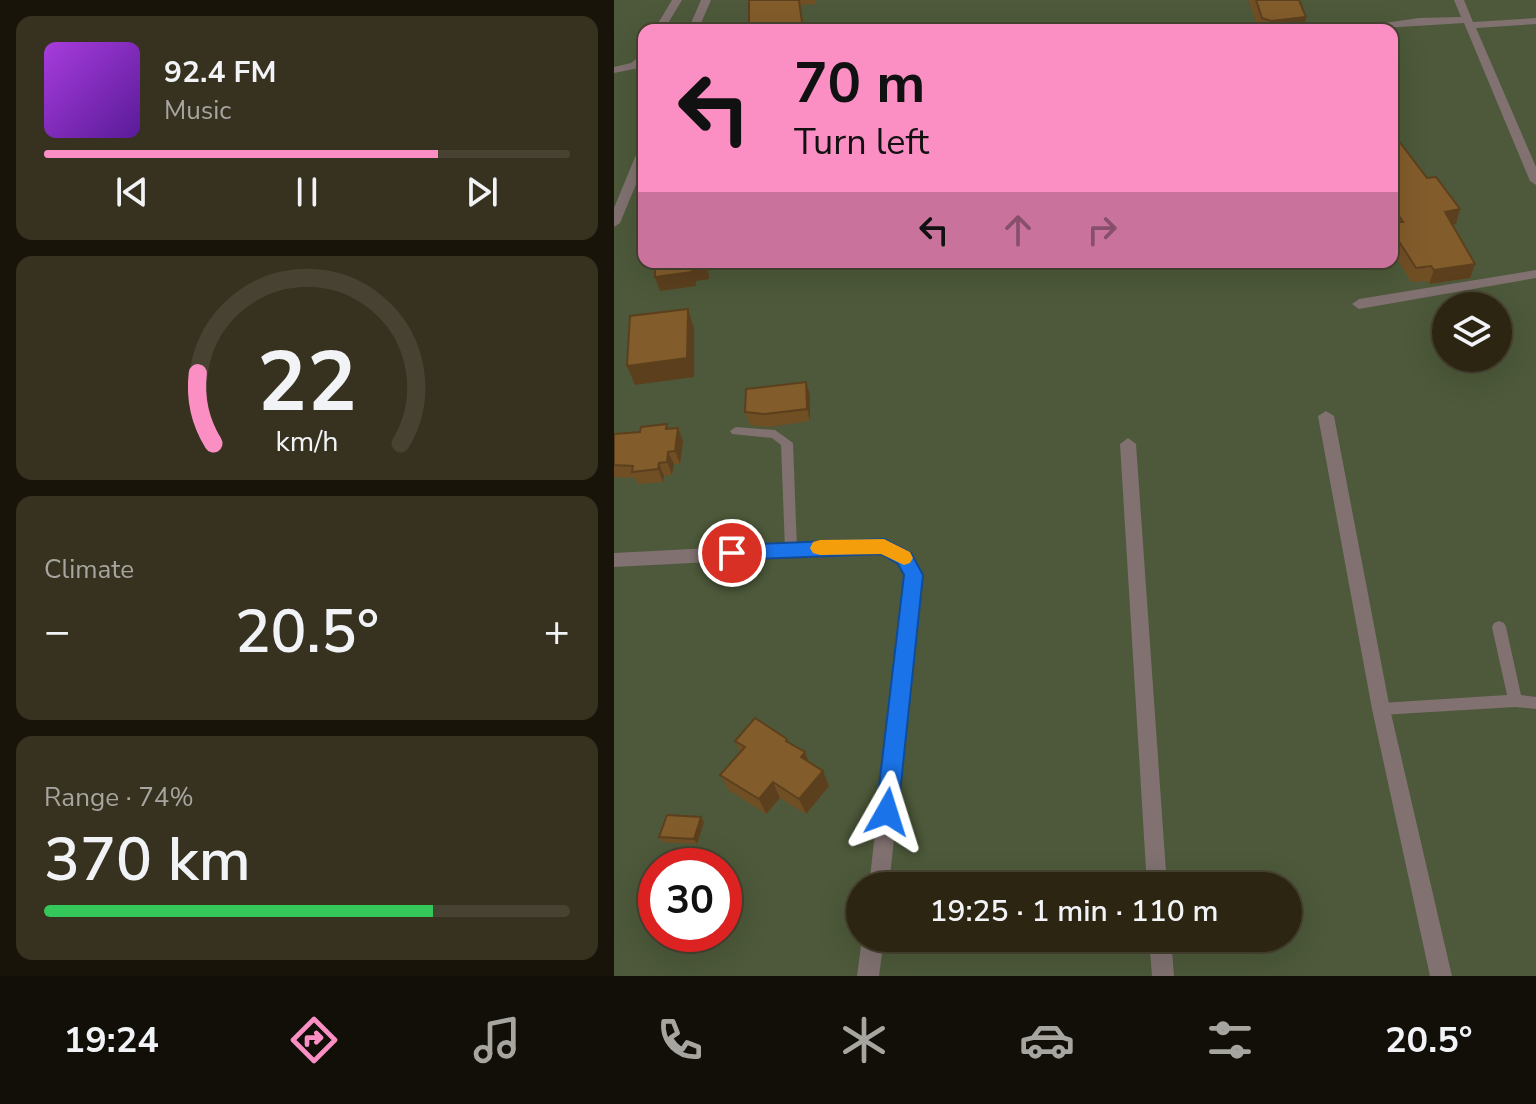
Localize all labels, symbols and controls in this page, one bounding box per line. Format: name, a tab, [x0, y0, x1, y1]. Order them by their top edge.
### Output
text: 70 m	[794, 45, 925, 122]
text: 92.4 FM	[164, 52, 276, 93]
icon: left	[662, 56, 766, 160]
text: Music	[164, 93, 231, 128]
text: Turn left	[794, 118, 929, 167]
icon: previous	[110, 170, 154, 214]
icon: pause	[285, 170, 329, 214]
icon: next	[460, 170, 504, 214]
icon: left	[912, 208, 956, 252]
icon: ahead	[996, 208, 1040, 252]
icon: right	[1080, 208, 1124, 252]
map controls	[1432, 292, 1512, 372]
button: layers	[1432, 292, 1512, 372]
text: 22	[257, 326, 357, 439]
text: km/h	[276, 422, 338, 461]
pin	[698, 519, 766, 587]
icon: arrive	[710, 531, 754, 575]
text: Climate	[44, 552, 134, 587]
text: 20.5°	[235, 591, 379, 673]
text: −	[44, 602, 70, 662]
text: +	[544, 602, 570, 662]
position arrow	[845, 770, 929, 854]
text: Range · 74%	[44, 780, 194, 815]
text: 370 km	[44, 819, 251, 901]
speed limit sign: 30	[638, 848, 742, 952]
text: 19:25 · 1 min · 110 m	[929, 891, 1219, 932]
icon: directions	[286, 1012, 342, 1068]
icon: music	[469, 1012, 525, 1068]
icon: phone	[652, 1012, 708, 1068]
icon: climate	[836, 1012, 892, 1068]
icon: car	[1019, 1012, 1075, 1068]
icon: filters	[1202, 1012, 1258, 1068]
text: 19:24	[64, 1016, 159, 1065]
text: 20.5°	[1385, 1016, 1472, 1065]

